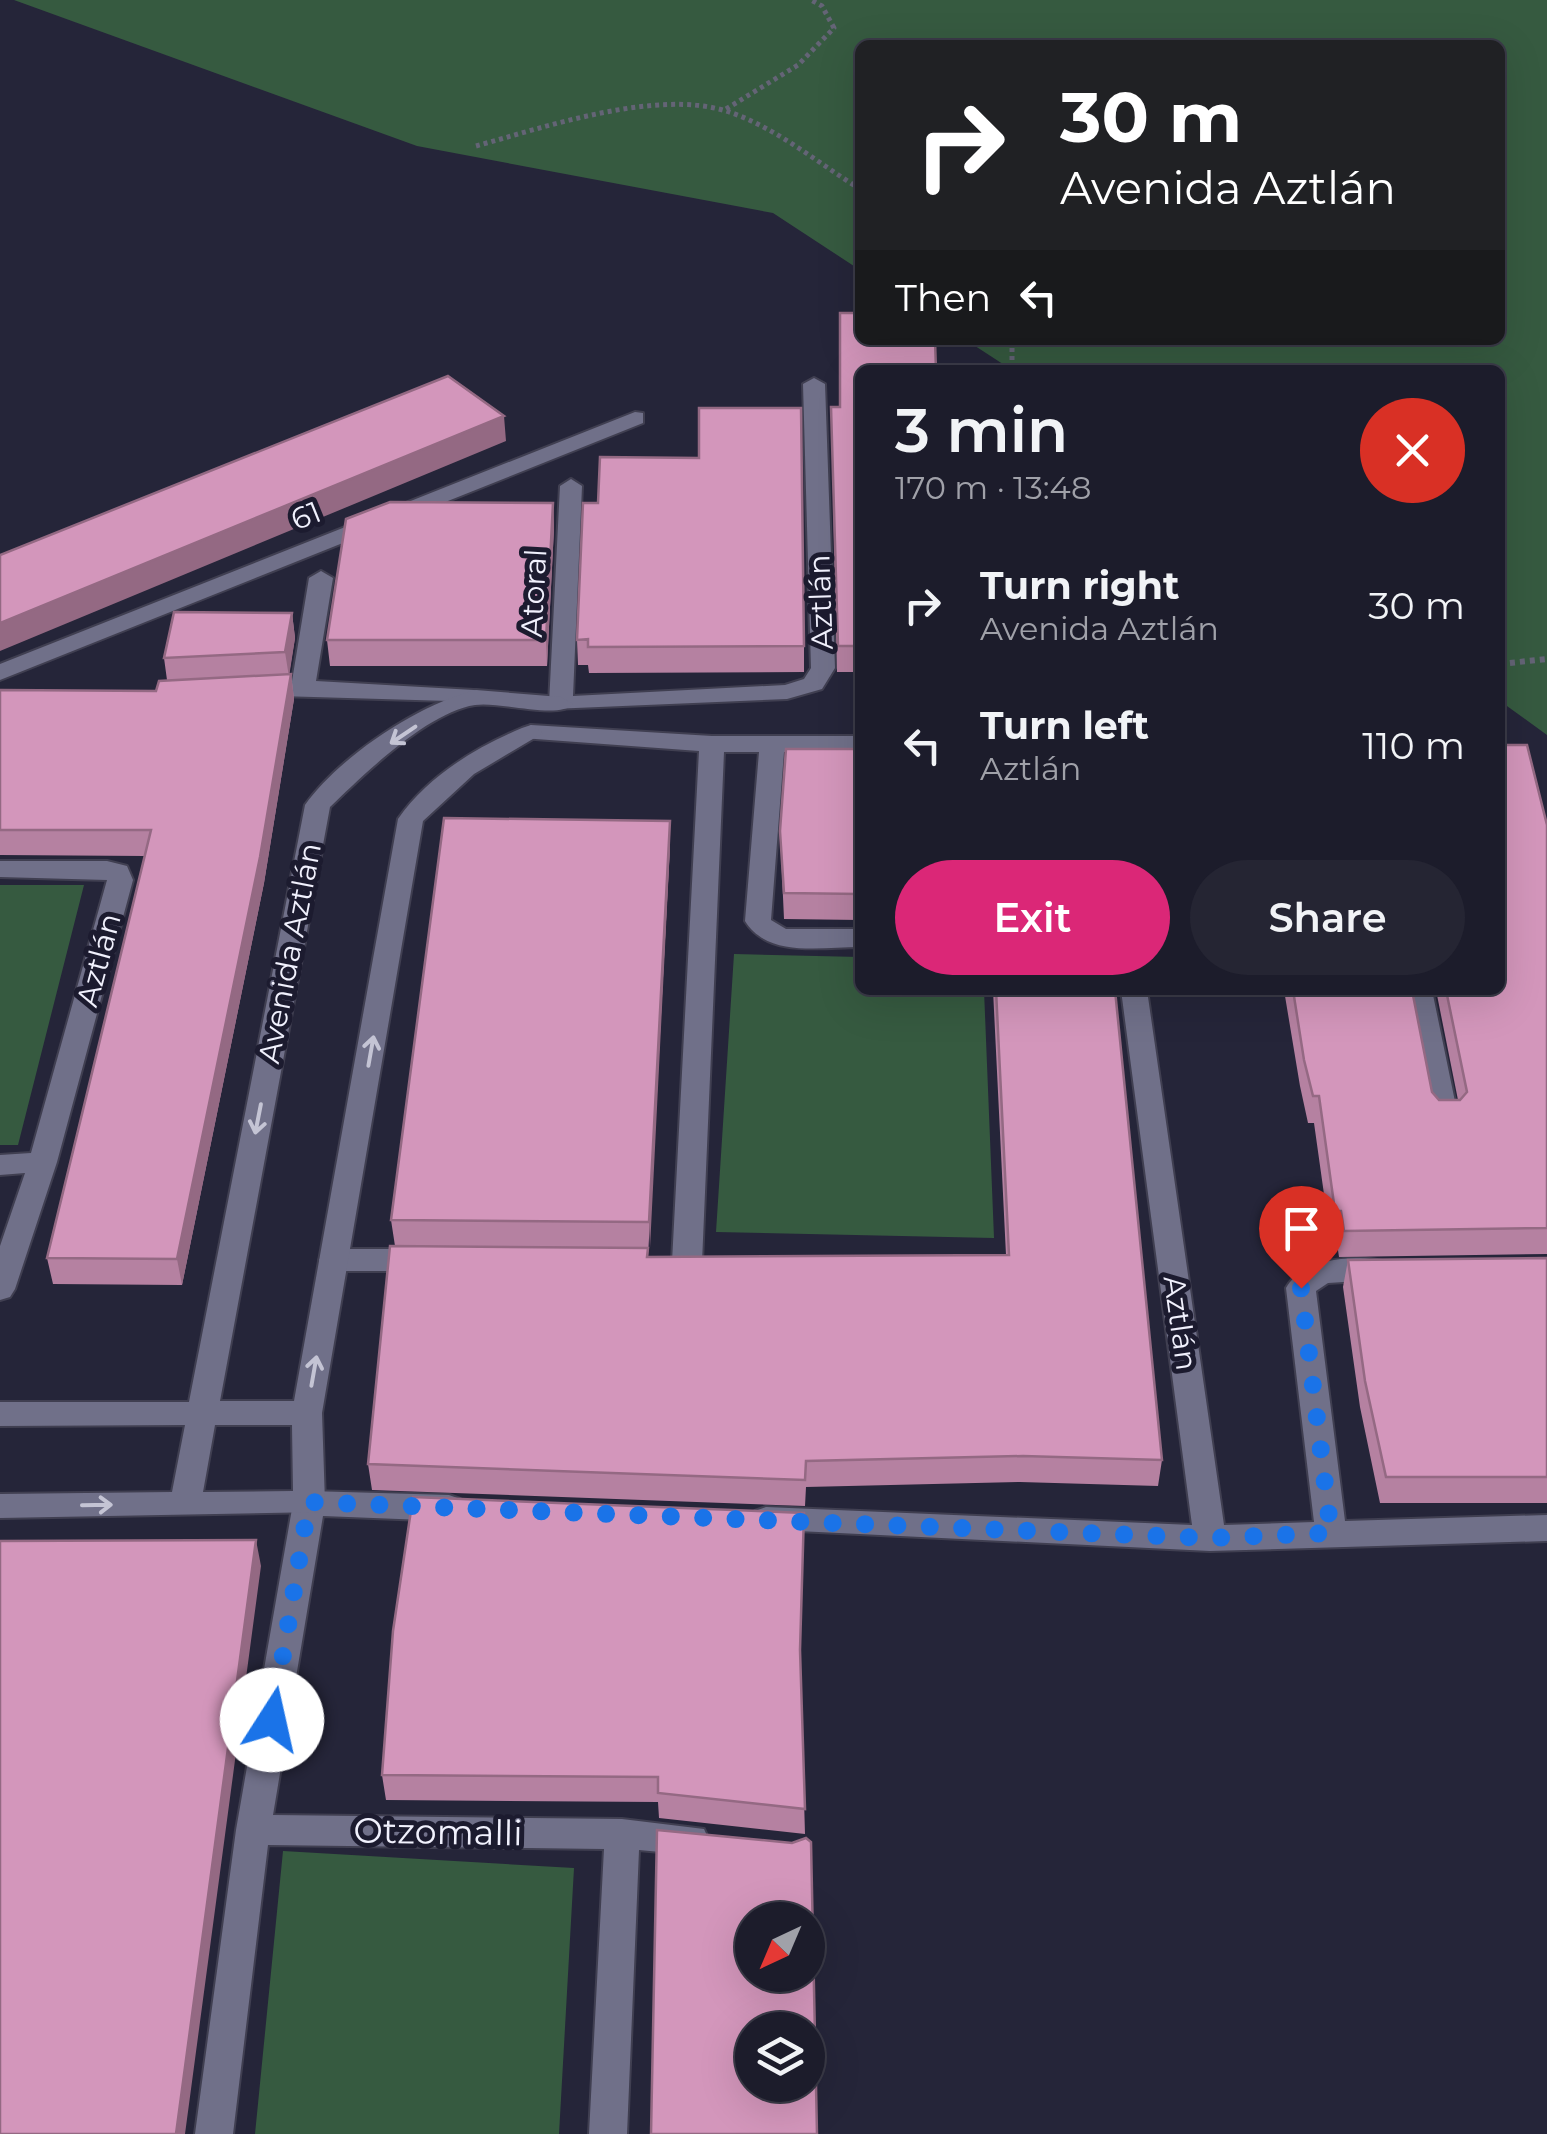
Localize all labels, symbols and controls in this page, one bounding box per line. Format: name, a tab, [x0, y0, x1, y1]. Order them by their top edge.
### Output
text: 30 m	[1060, 74, 1242, 160]
icon: right	[895, 80, 1025, 210]
text: Avenida Aztlán	[1060, 160, 1396, 215]
icon: left	[1011, 270, 1066, 325]
text: Then	[895, 274, 991, 321]
text: 3 min	[895, 394, 1068, 467]
button: close	[1360, 398, 1465, 503]
text: 170 m · 13:48	[895, 468, 1091, 507]
street label: 61	[285, 493, 326, 538]
street label: Atoral	[513, 548, 554, 638]
street label: Aztlán	[800, 554, 841, 650]
text: Turn right	[980, 562, 1179, 609]
icon: right	[895, 578, 950, 633]
text: 30 m	[1368, 582, 1465, 629]
text: Avenida Aztlán	[980, 609, 1219, 648]
text: Turn left	[980, 702, 1149, 749]
icon: left	[895, 718, 950, 773]
text: 110 m	[1362, 722, 1465, 769]
one-way arrow	[390, 725, 418, 746]
text: Aztlán	[980, 749, 1081, 788]
street label: Avenida Aztlán	[250, 839, 329, 1066]
button: Exit	[895, 860, 1170, 975]
button: Share	[1190, 860, 1465, 975]
street label: Aztlán	[68, 909, 129, 1011]
one-way arrow	[362, 1035, 381, 1067]
one-way arrow	[248, 1102, 267, 1134]
pin	[1259, 1186, 1344, 1289]
icon: arrive	[1274, 1201, 1329, 1256]
street label: Aztlán	[1156, 1273, 1205, 1373]
one-way arrow	[305, 1355, 324, 1388]
one-way arrow	[80, 1496, 113, 1514]
position arrow	[220, 1668, 324, 1772]
street label: Otzomalli	[353, 1809, 523, 1854]
north arrow	[735, 1902, 825, 1992]
map controls	[735, 1902, 825, 2102]
button: layers	[735, 2012, 825, 2102]

